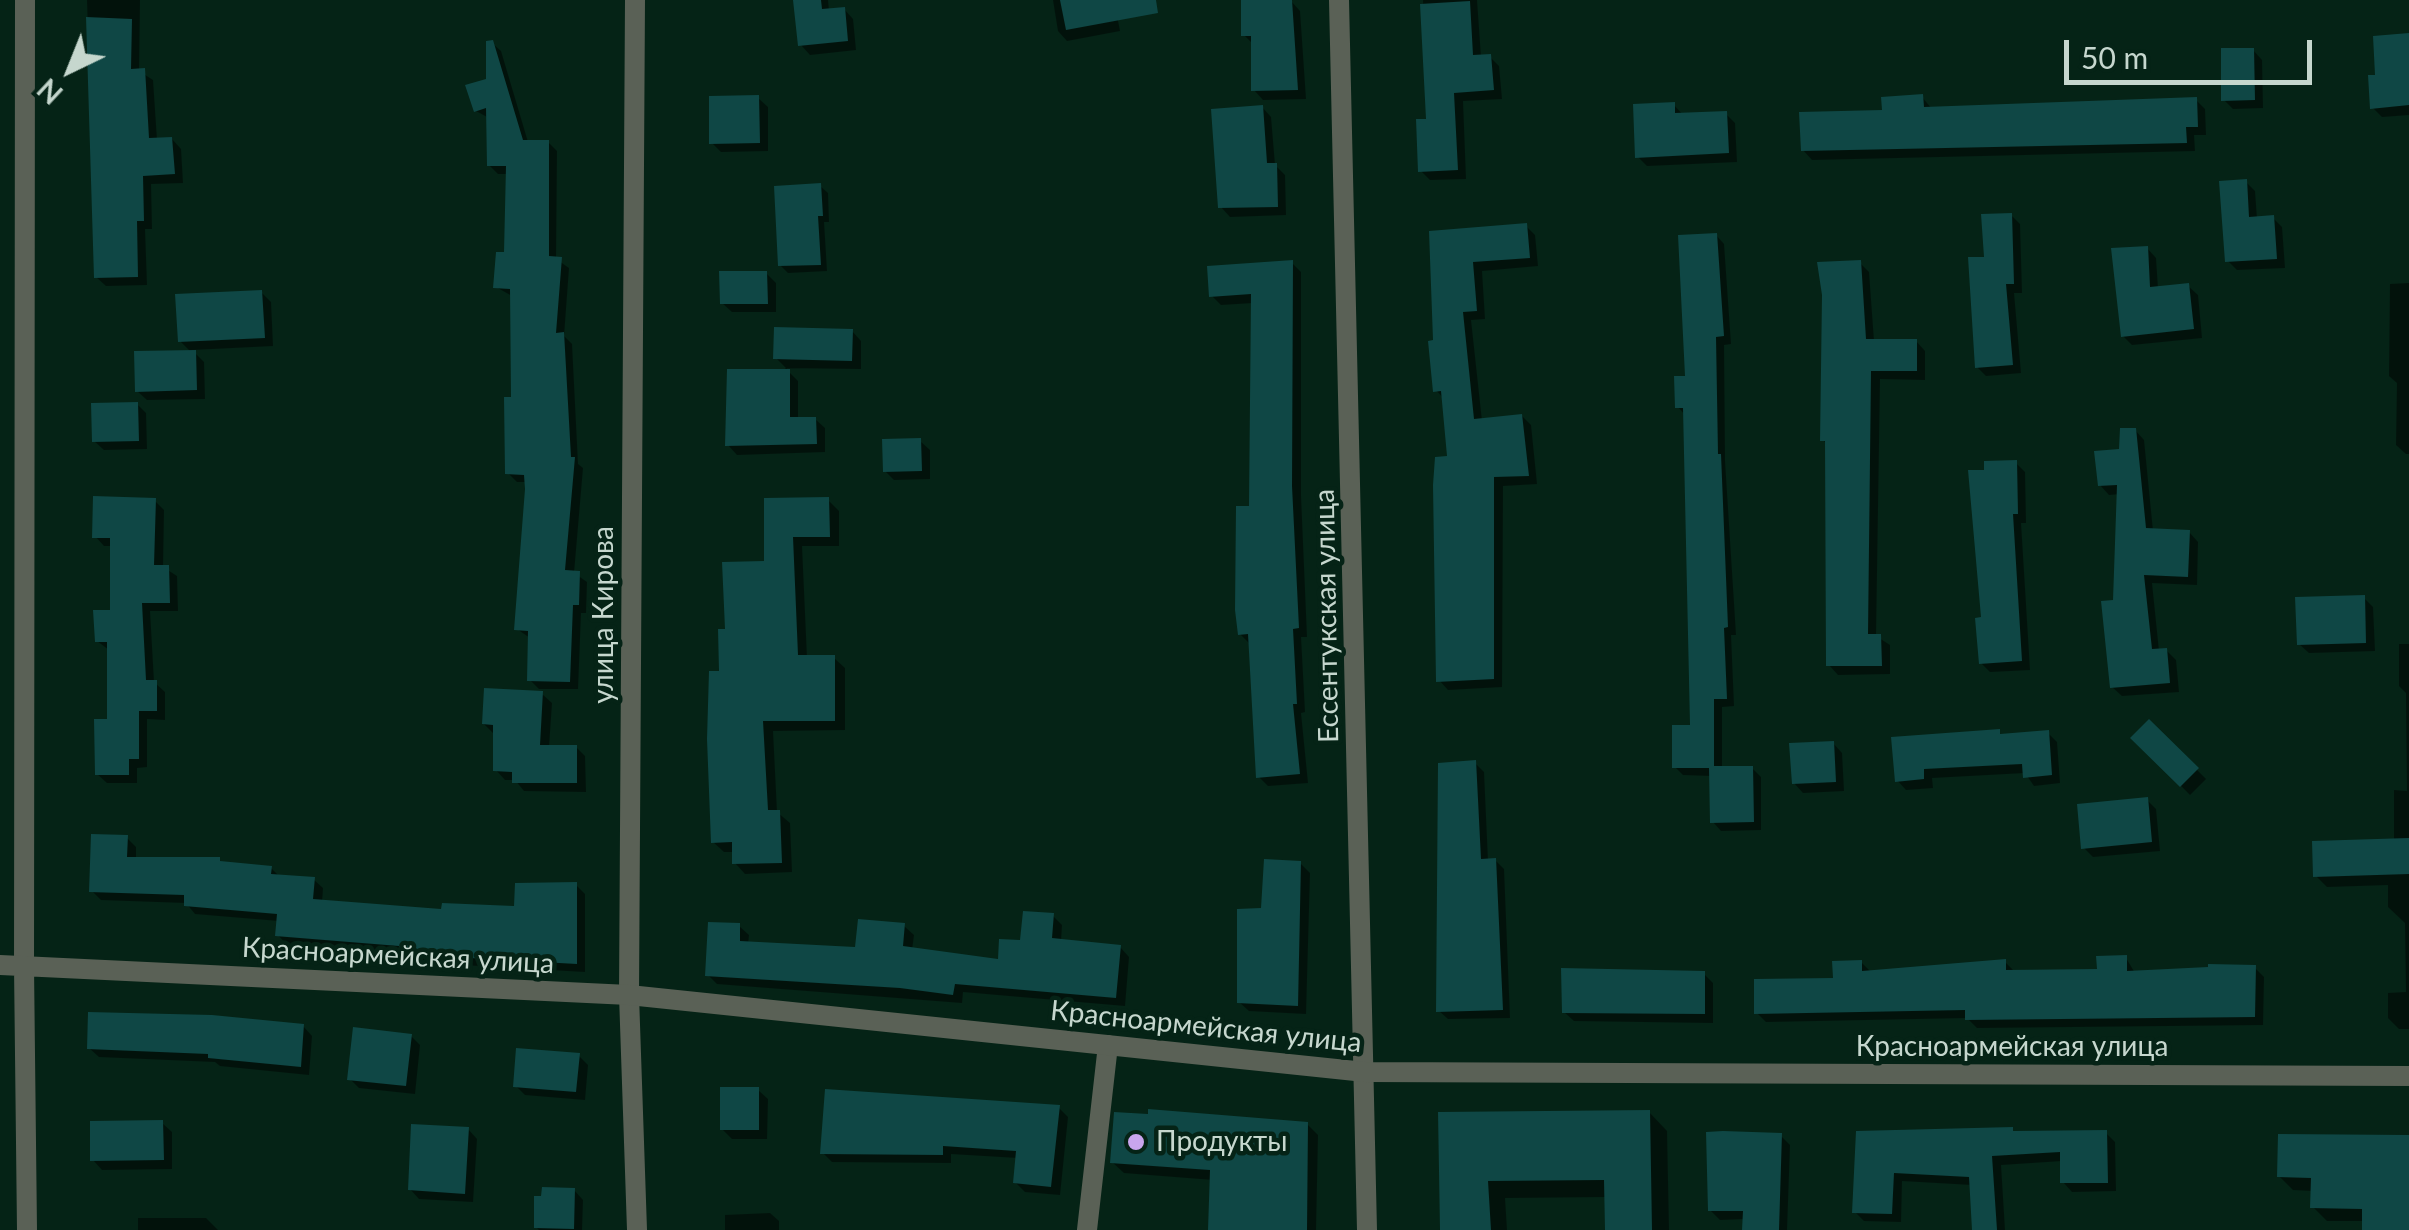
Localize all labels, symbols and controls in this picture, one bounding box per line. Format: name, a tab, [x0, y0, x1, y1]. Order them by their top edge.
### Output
north arrow	[20, 20, 120, 120]
scale bar	[2069, 20, 2316, 82]
text: 50 m	[2081, 39, 2148, 75]
text: N	[30, 72, 69, 112]
street label: Ессентукская улица	[1308, 489, 1346, 743]
street label: улица Кирова	[587, 526, 621, 704]
street label: Красноармейская улица	[241, 931, 555, 981]
street label: Красноармейская улица	[1049, 994, 1363, 1060]
street label: Красноармейская улица	[1856, 1030, 2168, 1064]
place label: Продукты	[1156, 1125, 1287, 1159]
marker: Продукты	[1125, 1131, 1147, 1153]

